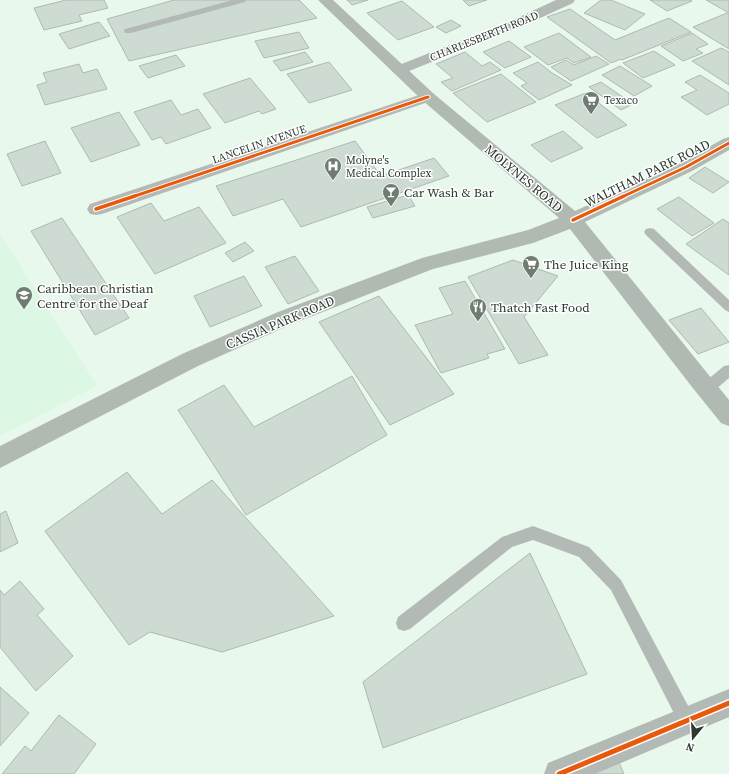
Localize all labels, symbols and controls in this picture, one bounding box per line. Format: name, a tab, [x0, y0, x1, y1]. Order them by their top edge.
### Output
street label: CHARLESBERTH ROAD	[428, 8, 541, 65]
supermarket icon: Texaco	[581, 90, 601, 115]
place label: Texaco	[604, 93, 638, 108]
street label: LANCELIN AVENUE	[210, 121, 309, 168]
street label: WALTHAM PARK ROAD	[582, 136, 713, 211]
street label: MOLYNES ROAD	[481, 141, 566, 216]
place label: Molyne's Medical Complex	[346, 153, 432, 181]
hospital icon: Molyne's Medical Complex	[323, 156, 343, 181]
bar icon: Car Wash & Bar	[381, 182, 401, 207]
place label: Car Wash & Bar	[404, 184, 495, 201]
supermarket icon: The Juice King	[521, 254, 541, 279]
place label: The Juice King	[544, 256, 629, 273]
place label: Caribbean Christian Centre for the Deaf	[37, 280, 154, 312]
school or university icon: Caribbean Christian Centre for the Deaf	[14, 285, 34, 310]
street label: CASSIA PARK ROAD	[223, 292, 337, 353]
restaurant icon: Thatch Fast Food	[468, 297, 488, 322]
place label: Thatch Fast Food	[491, 299, 590, 316]
north arrow	[673, 718, 713, 758]
text: N	[684, 739, 696, 755]

